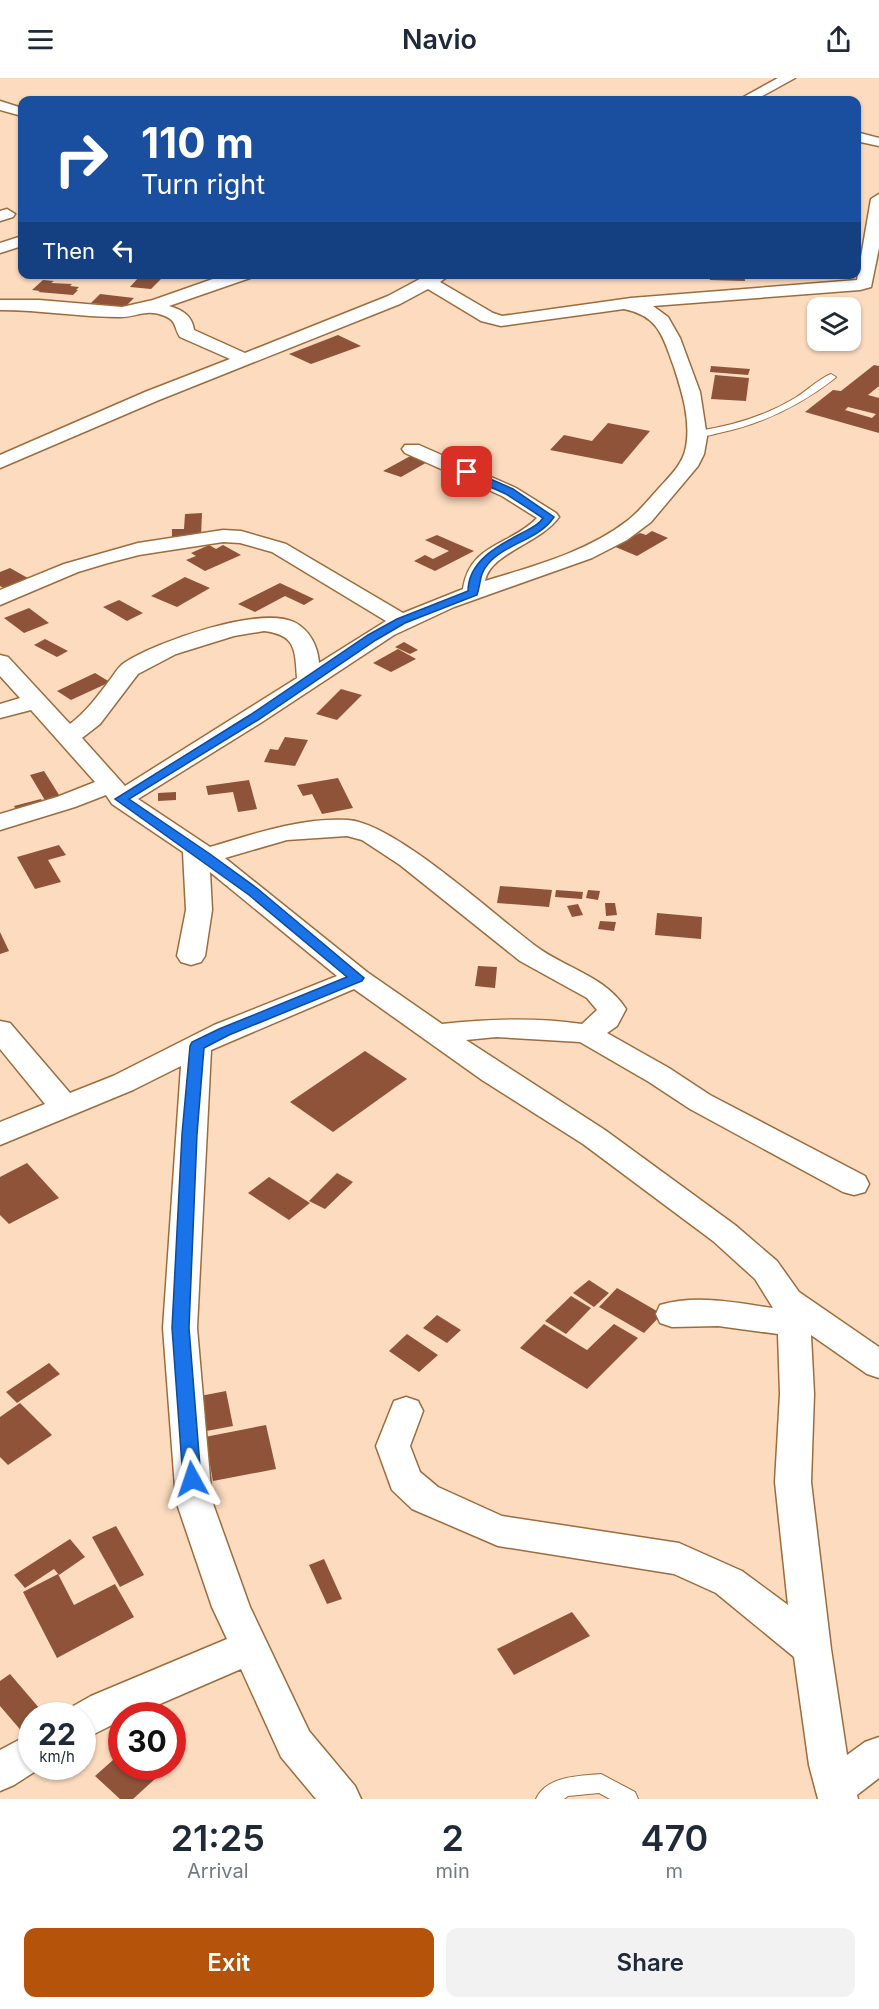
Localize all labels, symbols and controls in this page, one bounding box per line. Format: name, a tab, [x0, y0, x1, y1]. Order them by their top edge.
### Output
icon: menu	[24, 23, 57, 56]
text: Navio	[402, 23, 477, 56]
icon: share	[822, 23, 855, 56]
text: 110 m	[141, 117, 254, 168]
icon: right	[42, 120, 120, 198]
text: Turn right	[141, 168, 265, 201]
icon: left	[107, 234, 140, 267]
text: Then	[42, 238, 95, 264]
map controls	[807, 297, 861, 351]
button: layers	[807, 297, 861, 351]
pin	[441, 446, 492, 497]
icon: arrive	[450, 455, 483, 488]
position arrow	[160, 1447, 224, 1511]
speed limit sign: 30	[108, 1702, 186, 1780]
text: 22	[38, 1716, 76, 1752]
text: km/h	[39, 1747, 75, 1766]
text: 21:25	[171, 1816, 265, 1860]
text: 2	[441, 1816, 464, 1860]
text: 470	[640, 1816, 708, 1860]
text: Arrival	[187, 1859, 249, 1883]
text: min	[436, 1859, 470, 1883]
text: m	[666, 1859, 683, 1883]
button: Exit	[24, 1928, 434, 1997]
button: Share	[446, 1928, 855, 1997]

